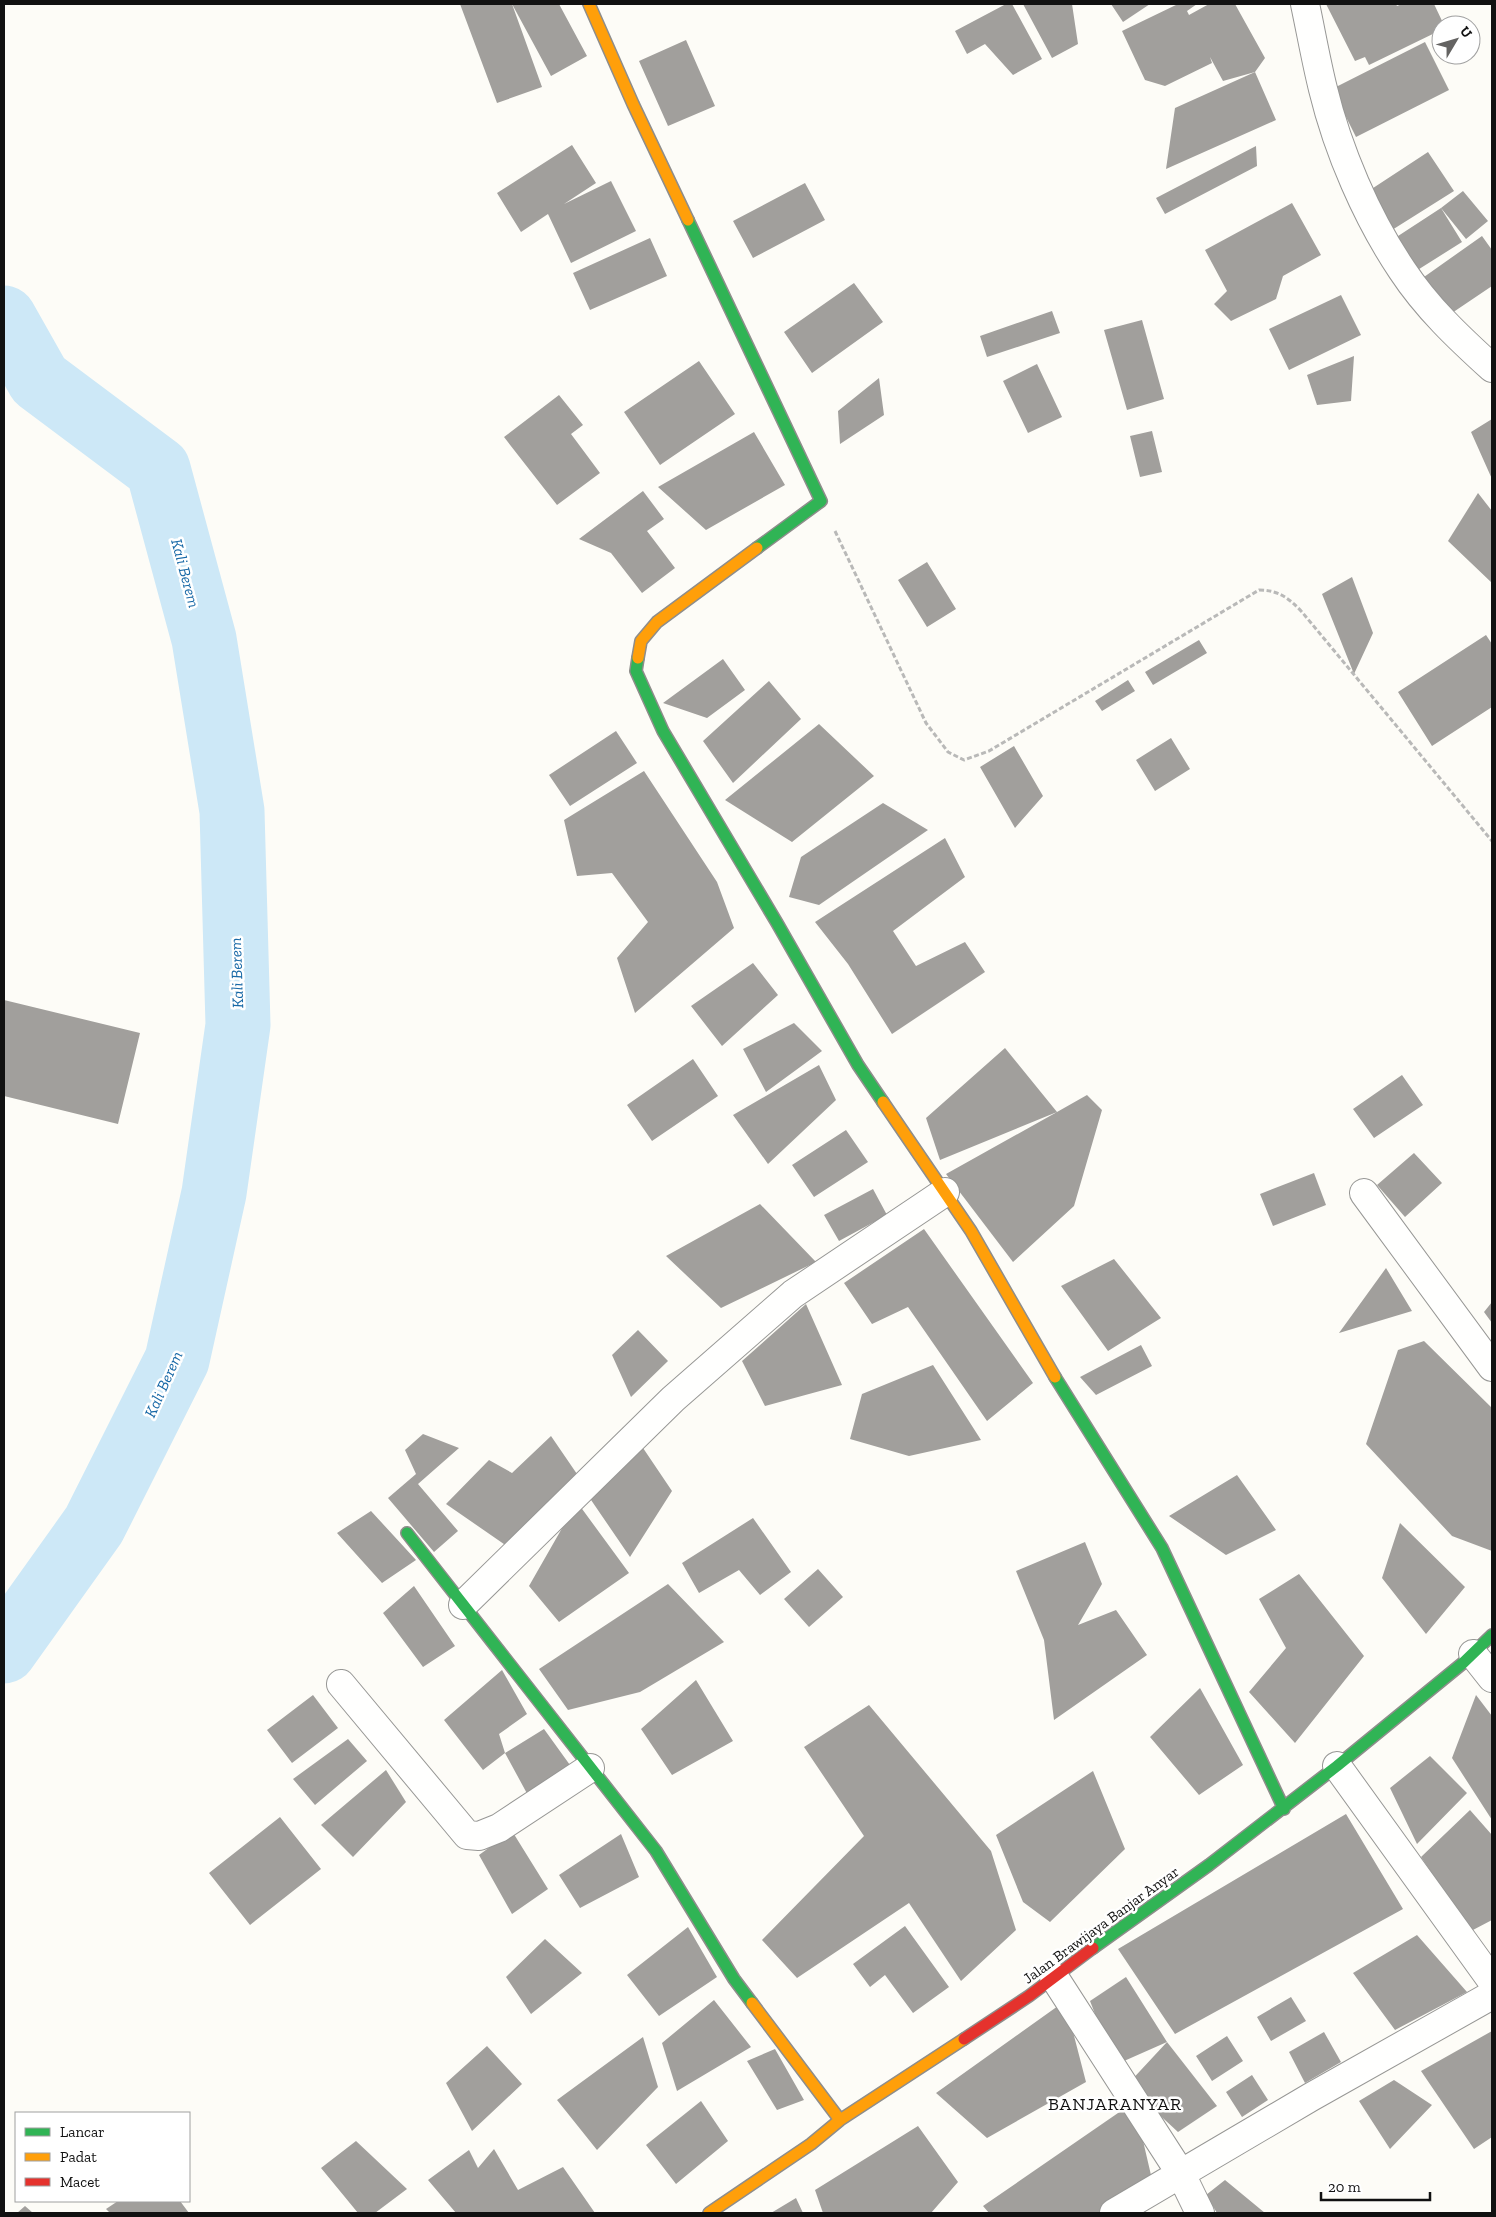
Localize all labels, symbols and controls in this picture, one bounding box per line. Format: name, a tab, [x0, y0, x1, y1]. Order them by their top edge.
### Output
north arrow	[1431, 15, 1481, 65]
text: U	[1456, 23, 1476, 42]
water label: Kali Berem	[167, 537, 204, 610]
water label: Kali Berem	[226, 937, 247, 1009]
water label: Kali Berem	[140, 1348, 187, 1420]
street label: Jalan Brawijaya Banjar Anyar	[1020, 1862, 1182, 1988]
district label: BANJARANYAR	[1048, 2093, 1182, 2115]
legend	[15, 2112, 190, 2202]
text: Lancar	[60, 2123, 105, 2141]
text: Padat	[60, 2148, 97, 2166]
scale bar	[1321, 2170, 1430, 2202]
text: Macet	[60, 2173, 100, 2191]
text: 20 m	[1328, 2178, 1361, 2196]

